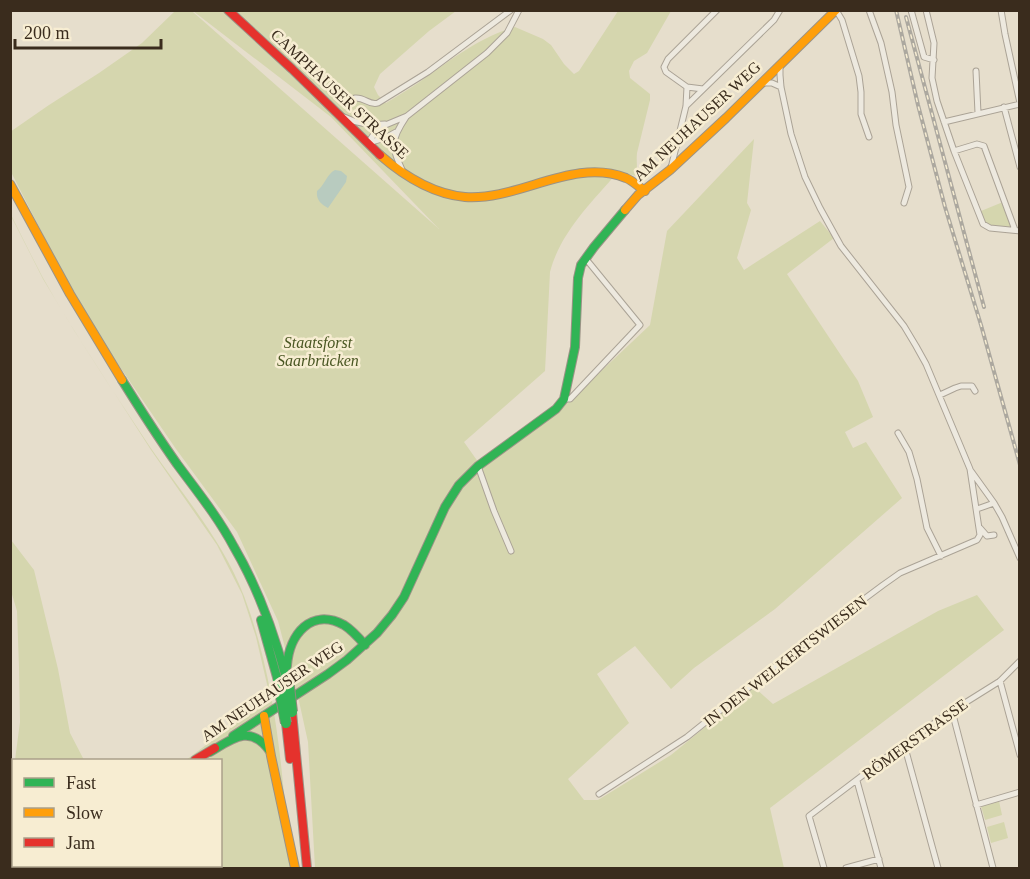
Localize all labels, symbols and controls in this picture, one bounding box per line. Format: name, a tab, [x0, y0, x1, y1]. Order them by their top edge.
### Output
scale bar	[15, 12, 160, 50]
text: 200 m	[24, 23, 70, 43]
street label: CAMPHAUSER STRASSE	[268, 26, 412, 162]
street label: AM NEUHAUSER WEG	[630, 58, 764, 184]
park label: Staatsforst Saarbrücken	[277, 334, 359, 369]
street label: IN DEN WELKERTSWIESEN	[700, 592, 870, 730]
street label: AM NEUHAUSER WEG	[198, 637, 346, 745]
street label: RÖMERSTRASSE	[859, 695, 971, 783]
legend	[12, 759, 222, 867]
text: Fast	[66, 773, 96, 793]
text: Slow	[66, 803, 103, 823]
text: Jam	[66, 833, 95, 853]

